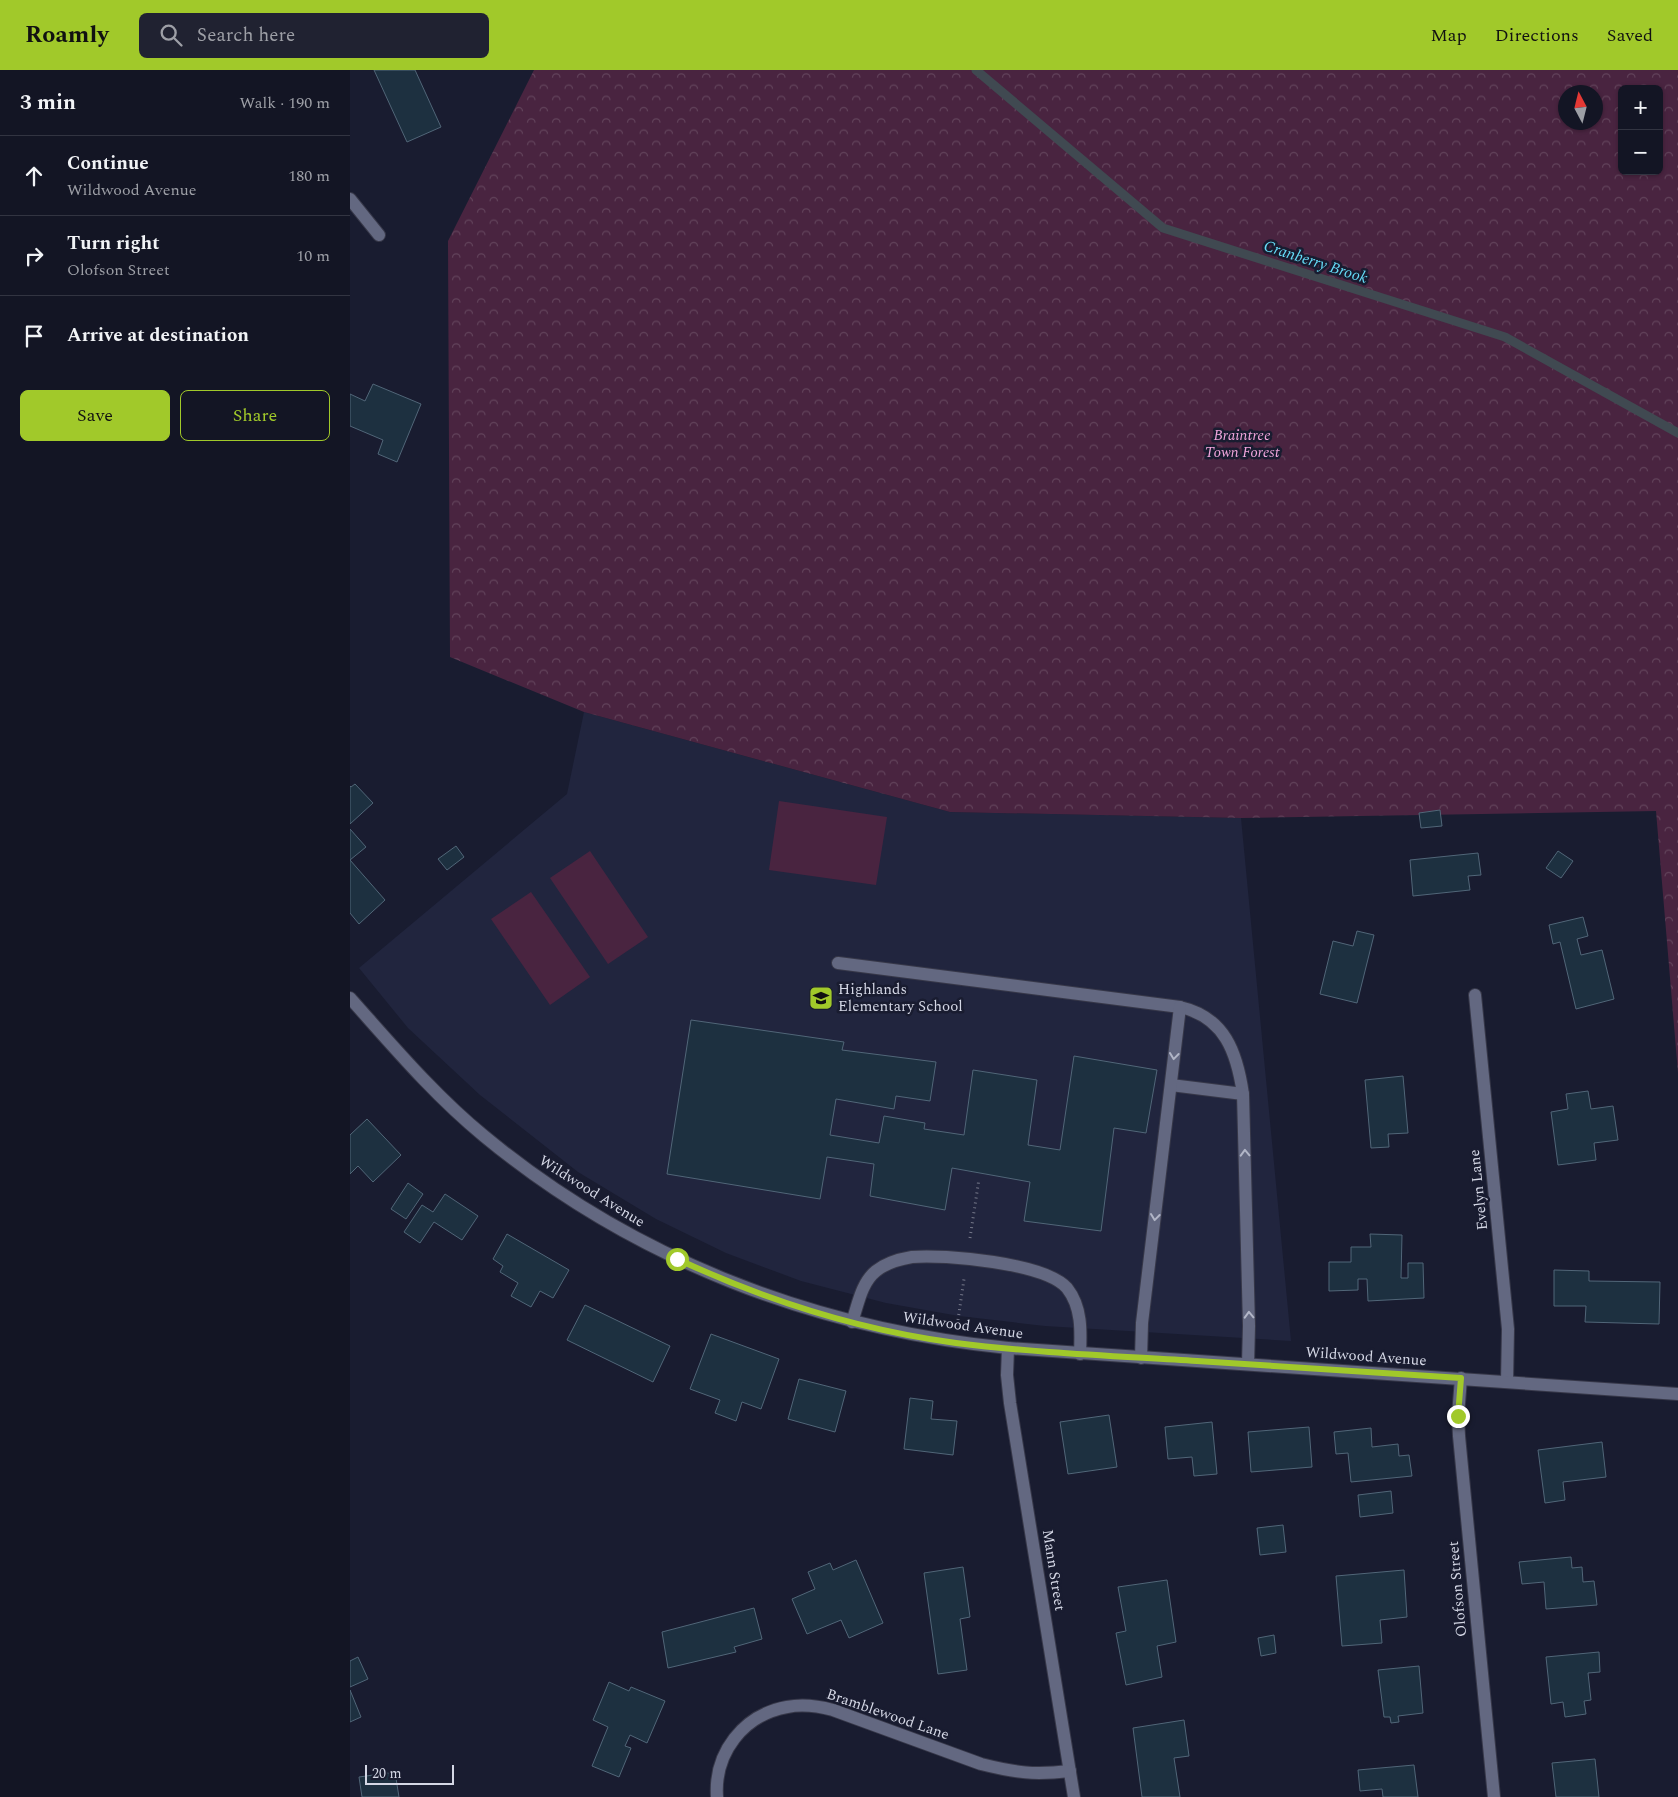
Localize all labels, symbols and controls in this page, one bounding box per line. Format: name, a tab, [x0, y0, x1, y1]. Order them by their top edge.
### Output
search box	[139, 13, 489, 58]
text: Roamly	[25, 17, 109, 53]
icon: search	[157, 21, 185, 49]
text: Search here	[197, 21, 295, 50]
text: Map	[1431, 22, 1467, 49]
text: Directions	[1495, 22, 1579, 49]
text: Saved	[1607, 22, 1653, 49]
north arrow	[1558, 85, 1603, 130]
map controls	[1618, 85, 1663, 175]
button: +	[1618, 85, 1663, 130]
text: 3 min	[20, 87, 76, 119]
text: Walk · 190 m	[239, 91, 330, 115]
button: −	[1618, 130, 1663, 175]
text: Continue	[67, 149, 149, 178]
icon: ahead	[20, 162, 48, 190]
text: 180 m	[288, 164, 330, 188]
text: Wildwood Avenue	[67, 178, 196, 202]
text: Turn right	[67, 229, 160, 258]
water label: Cranberry Brook	[1261, 234, 1371, 290]
icon: right	[20, 242, 48, 270]
text: 10 m	[296, 244, 330, 268]
text: Olofson Street	[67, 258, 170, 282]
text: Arrive at destination	[67, 321, 249, 350]
icon: arrive	[20, 322, 48, 350]
button: Save	[20, 390, 170, 441]
button: Share	[180, 390, 330, 441]
park label: Braintree Town Forest	[1205, 424, 1280, 464]
place label: Highlands Elementary School	[838, 978, 963, 1018]
school or university icon: Highlands Elementary School	[808, 985, 834, 1011]
one-way arrow	[1169, 1052, 1180, 1060]
one-way arrow	[1239, 1148, 1250, 1156]
street label: Evelyn Lane	[1463, 1148, 1494, 1231]
street label: Wildwood Avenue	[534, 1150, 649, 1233]
one-way arrow	[1150, 1213, 1161, 1221]
route start	[666, 1248, 689, 1271]
street label: Wildwood Avenue	[901, 1306, 1025, 1345]
one-way arrow	[1244, 1311, 1254, 1318]
street label: Wildwood Avenue	[1305, 1341, 1427, 1372]
route end	[1447, 1405, 1470, 1428]
street label: Mann Street	[1036, 1528, 1071, 1613]
street label: Olofson Street	[1442, 1540, 1473, 1638]
street label: Bramblewood Lane	[823, 1683, 952, 1746]
scale bar	[365, 1762, 454, 1785]
text: 20 m	[372, 1763, 402, 1784]

